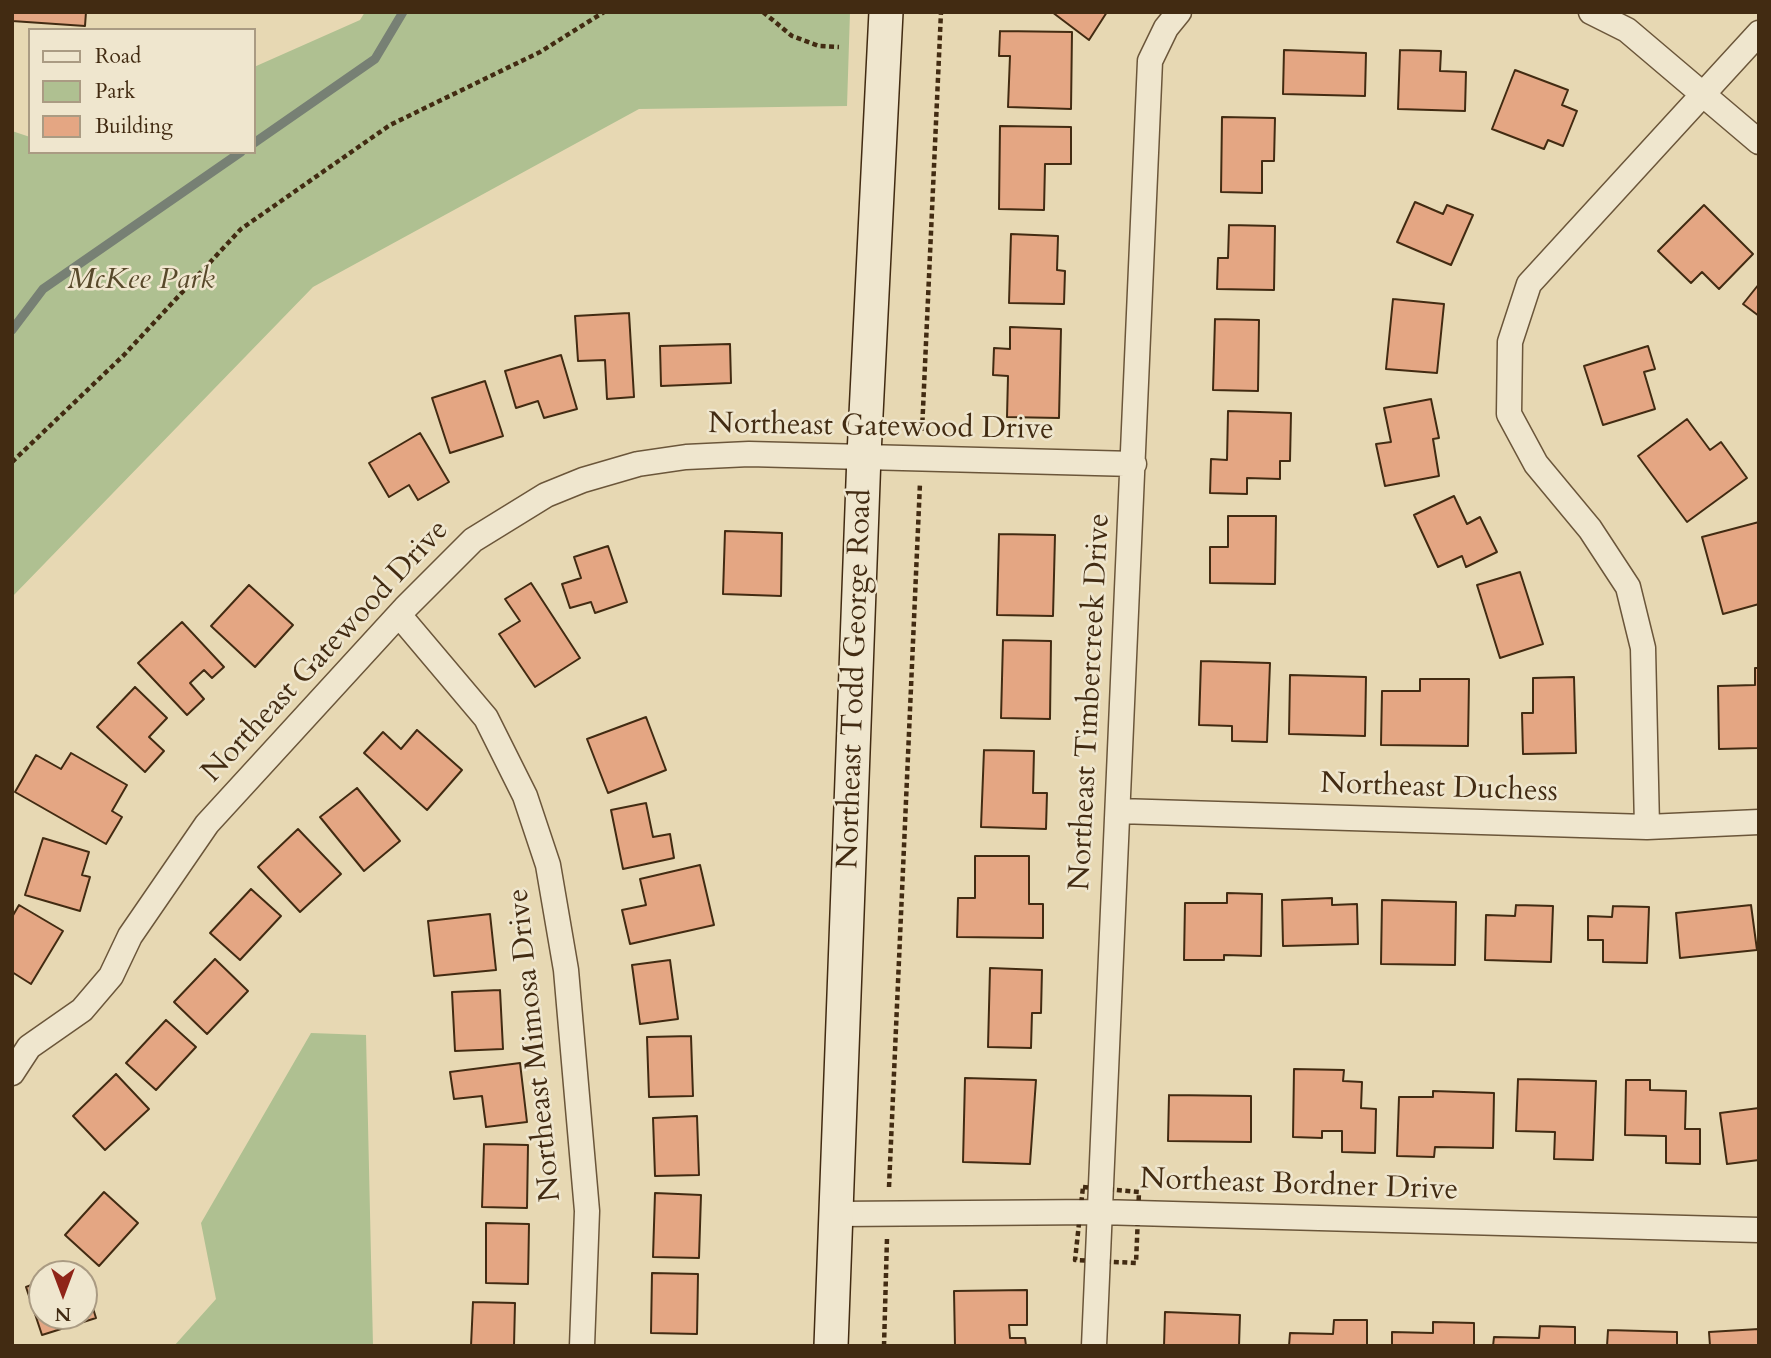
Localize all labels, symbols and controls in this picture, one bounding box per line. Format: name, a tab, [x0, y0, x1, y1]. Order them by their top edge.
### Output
legend	[28, 28, 256, 154]
text: Road	[95, 42, 141, 71]
text: Park	[95, 77, 135, 106]
text: Building	[95, 112, 173, 141]
park label: McKee Park	[67, 263, 215, 299]
street label: Northeast Gatewood Drive	[708, 407, 1054, 449]
street label: Northeast Todd George Road	[831, 488, 881, 870]
street label: Northeast Timbercreek Drive	[1063, 512, 1119, 892]
street label: Northeast Gatewood Drive	[195, 513, 457, 791]
street label: Northeast Duchess	[1320, 767, 1558, 811]
street label: Northeast Mimosa Drive	[502, 887, 570, 1203]
street label: Northeast Bordner Drive	[1139, 1162, 1459, 1210]
north arrow	[28, 1260, 98, 1330]
text: N	[55, 1301, 71, 1327]

